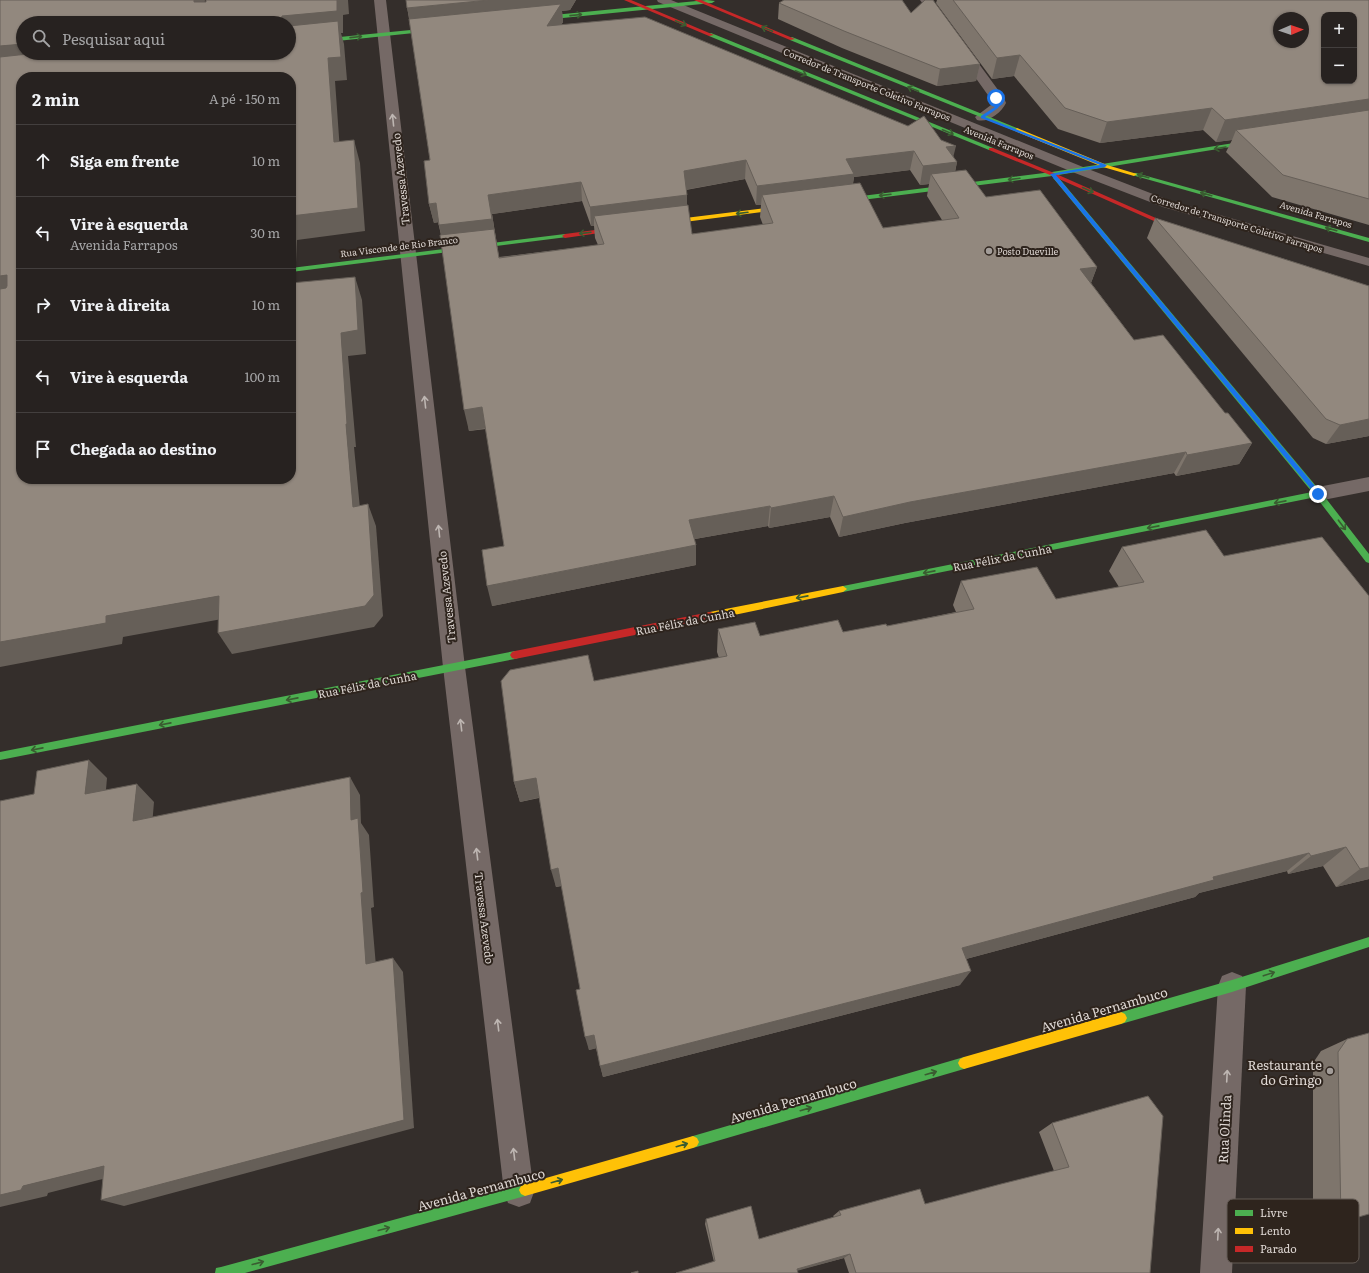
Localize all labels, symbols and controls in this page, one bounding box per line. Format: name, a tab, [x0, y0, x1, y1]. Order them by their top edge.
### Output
one-way arrow	[569, 11, 582, 19]
north arrow	[1273, 12, 1309, 48]
map controls	[1321, 12, 1357, 84]
button: +	[1321, 12, 1357, 48]
search box	[16, 16, 296, 60]
one-way arrow	[675, 19, 687, 27]
one-way arrow	[761, 24, 773, 32]
icon: search	[30, 27, 52, 49]
text: Pesquisar aqui	[62, 27, 165, 50]
one-way arrow	[349, 34, 362, 41]
street label: Corredor de Transporte Coletivo Farrapos	[781, 44, 953, 124]
button: −	[1321, 48, 1357, 84]
one-way arrow	[795, 69, 807, 77]
one-way arrow	[907, 84, 919, 92]
text: 2 min	[32, 86, 80, 111]
text: A pé · 150 m	[209, 89, 280, 108]
route start	[987, 89, 1005, 107]
one-way arrow	[389, 113, 397, 126]
street label: Avenida Farrapos	[962, 122, 1036, 162]
one-way arrow	[941, 128, 953, 136]
street label: Travessa Azevedo	[387, 132, 413, 226]
one-way arrow	[1214, 144, 1227, 152]
text: Siga em frente	[70, 149, 179, 172]
icon: ahead	[32, 150, 54, 172]
text: 10 m	[252, 151, 280, 170]
one-way arrow	[1136, 172, 1149, 179]
one-way arrow	[1008, 175, 1021, 183]
one-way arrow	[1082, 187, 1094, 194]
street label: Corredor de Transporte Coletivo Farrapos	[1149, 190, 1325, 256]
one-way arrow	[1200, 190, 1213, 197]
one-way arrow	[879, 191, 892, 199]
street label: Avenida Farrapos	[1278, 197, 1354, 231]
one-way arrow	[736, 209, 749, 217]
text: Vire à esquerda	[70, 212, 188, 235]
icon: left	[32, 222, 54, 244]
text: 30 m	[250, 223, 280, 242]
one-way arrow	[1325, 225, 1338, 232]
one-way arrow	[579, 229, 592, 237]
street label: Rua Visconde de Rio Branco	[339, 232, 459, 260]
text: Avenida Farrapos	[70, 235, 178, 254]
place label: Posto Dueville	[997, 244, 1059, 258]
marker: Posto Dueville	[984, 246, 994, 256]
text: Vire à direita	[70, 293, 170, 316]
icon: right	[32, 294, 54, 316]
text: 10 m	[252, 295, 280, 314]
text: Vire à esquerda	[70, 365, 188, 388]
icon: left	[32, 366, 54, 388]
text: 100 m	[244, 367, 280, 386]
one-way arrow	[421, 396, 428, 409]
text: Chegada ao destino	[70, 437, 217, 460]
icon: arrive	[32, 438, 54, 460]
route end	[1309, 485, 1327, 503]
one-way arrow	[1274, 498, 1287, 506]
one-way arrow	[1338, 519, 1346, 530]
one-way arrow	[1147, 523, 1160, 531]
one-way arrow	[435, 525, 443, 538]
street label: Rua Félix da Cunha	[951, 540, 1053, 574]
street label: Travessa Azevedo	[433, 550, 459, 644]
one-way arrow	[923, 568, 936, 576]
one-way arrow	[796, 594, 809, 602]
street label: Rua Félix da Cunha	[634, 604, 736, 638]
street label: Rua Félix da Cunha	[316, 667, 418, 701]
one-way arrow	[286, 695, 299, 703]
one-way arrow	[457, 719, 465, 732]
one-way arrow	[159, 720, 172, 728]
one-way arrow	[31, 745, 44, 753]
one-way arrow	[473, 848, 481, 861]
street label: Travessa Azevedo	[471, 871, 499, 965]
one-way arrow	[1262, 970, 1275, 977]
street label: Avenida Pernambuco	[1038, 982, 1170, 1036]
one-way arrow	[495, 1019, 502, 1032]
place label: Restaurante do Gringo	[1247, 1055, 1322, 1089]
marker: Restaurante do Gringo	[1325, 1066, 1335, 1076]
one-way arrow	[925, 1069, 938, 1076]
one-way arrow	[1223, 1070, 1230, 1083]
street label: Avenida Pernambuco	[727, 1073, 859, 1127]
street label: Rua Olinda	[1213, 1094, 1235, 1164]
one-way arrow	[800, 1105, 813, 1112]
one-way arrow	[675, 1141, 688, 1148]
one-way arrow	[511, 1148, 518, 1161]
street label: Avenida Pernambuco	[415, 1163, 547, 1215]
one-way arrow	[550, 1177, 563, 1185]
legend	[1227, 1199, 1359, 1263]
text: Livre	[1260, 1204, 1288, 1220]
text: Lento	[1260, 1222, 1290, 1238]
one-way arrow	[377, 1225, 390, 1232]
one-way arrow	[1215, 1228, 1222, 1241]
text: Parado	[1260, 1240, 1297, 1256]
one-way arrow	[252, 1259, 265, 1266]

